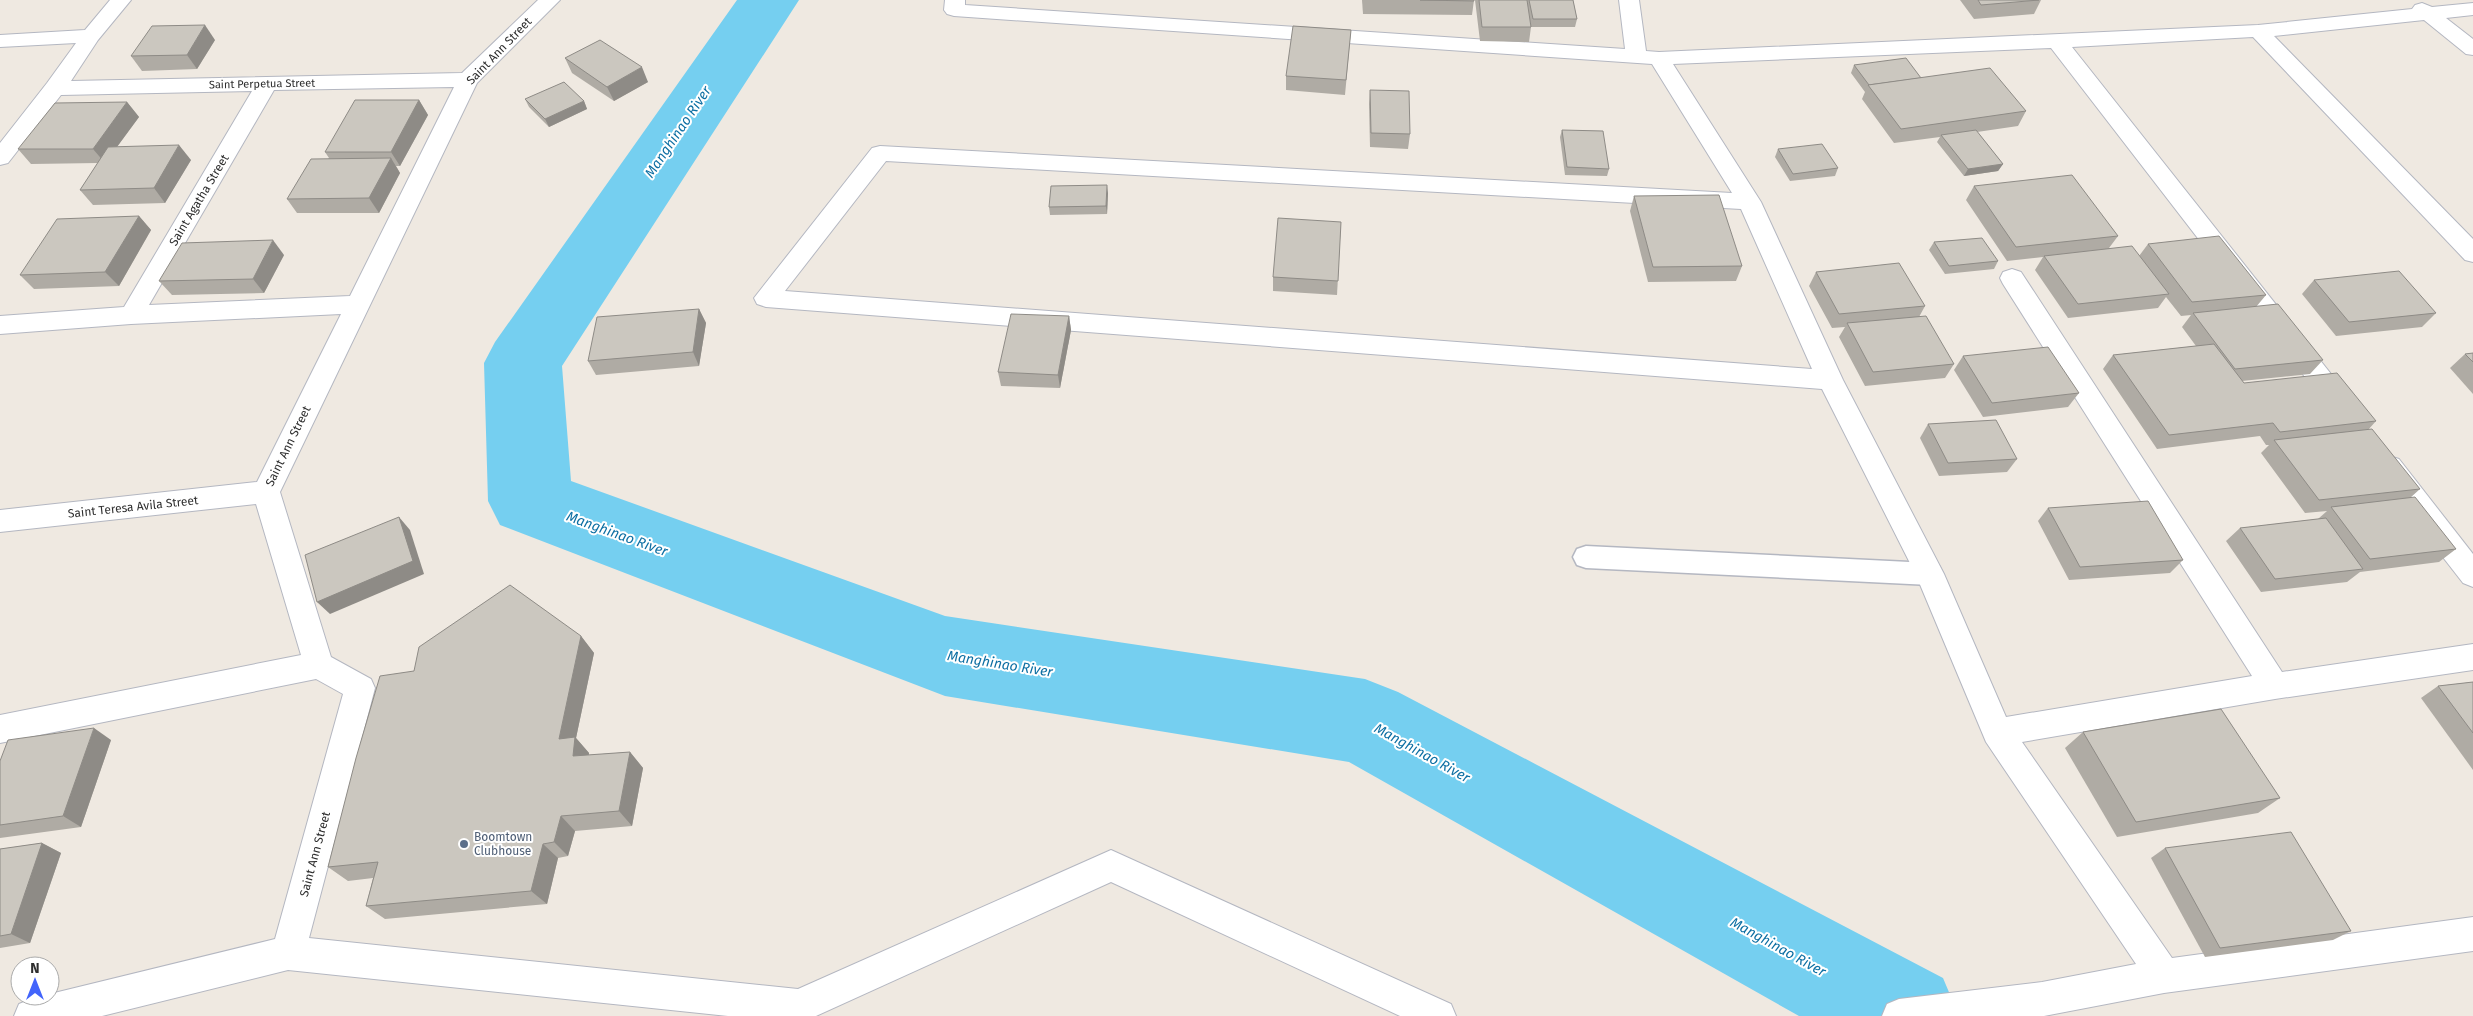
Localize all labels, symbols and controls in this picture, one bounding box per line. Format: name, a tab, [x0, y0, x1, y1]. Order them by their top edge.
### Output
street label: Saint Ann Street	[464, 14, 535, 87]
street label: Saint Perpetua Street	[209, 77, 315, 91]
water label: Manghinao River	[641, 83, 715, 181]
street label: Saint Agatha Street	[166, 151, 232, 248]
street label: Saint Ann Street	[262, 403, 314, 488]
street label: Saint Teresa Avila Street	[67, 493, 200, 521]
water label: Manghinao River	[564, 508, 671, 560]
water label: Manghinao River	[946, 647, 1055, 681]
water label: Manghinao River	[1371, 720, 1473, 787]
street label: Saint Ann Street	[297, 809, 333, 898]
place label: Boomtown Clubhouse	[474, 830, 532, 858]
marker: Boomtown Clubhouse	[458, 838, 470, 850]
water label: Manghinao River	[1727, 914, 1829, 981]
north arrow	[10, 956, 60, 1006]
text: N	[30, 960, 40, 977]

